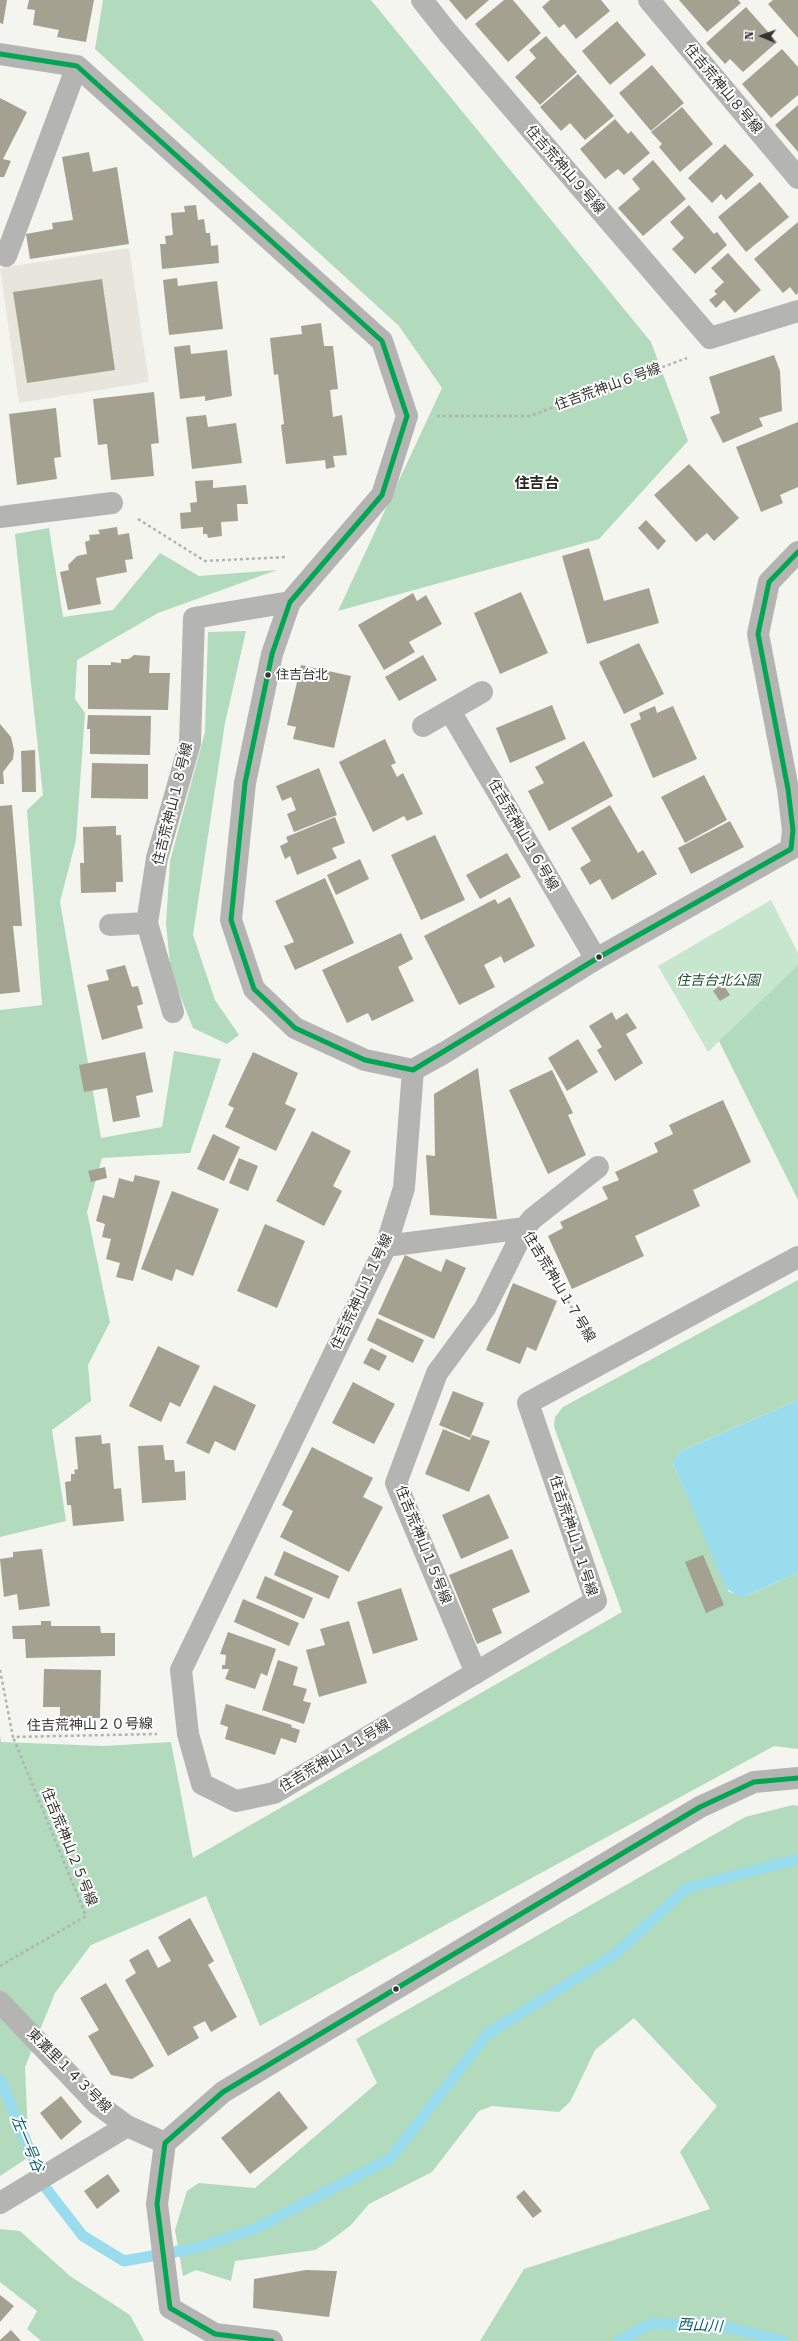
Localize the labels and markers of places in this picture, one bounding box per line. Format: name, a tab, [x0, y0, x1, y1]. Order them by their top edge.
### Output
place label: 住吉台北	[276, 667, 328, 683]
marker: 住吉台北	[263, 670, 273, 680]
unlabelled marker	[594, 952, 604, 962]
unlabelled marker	[391, 1984, 401, 1994]

